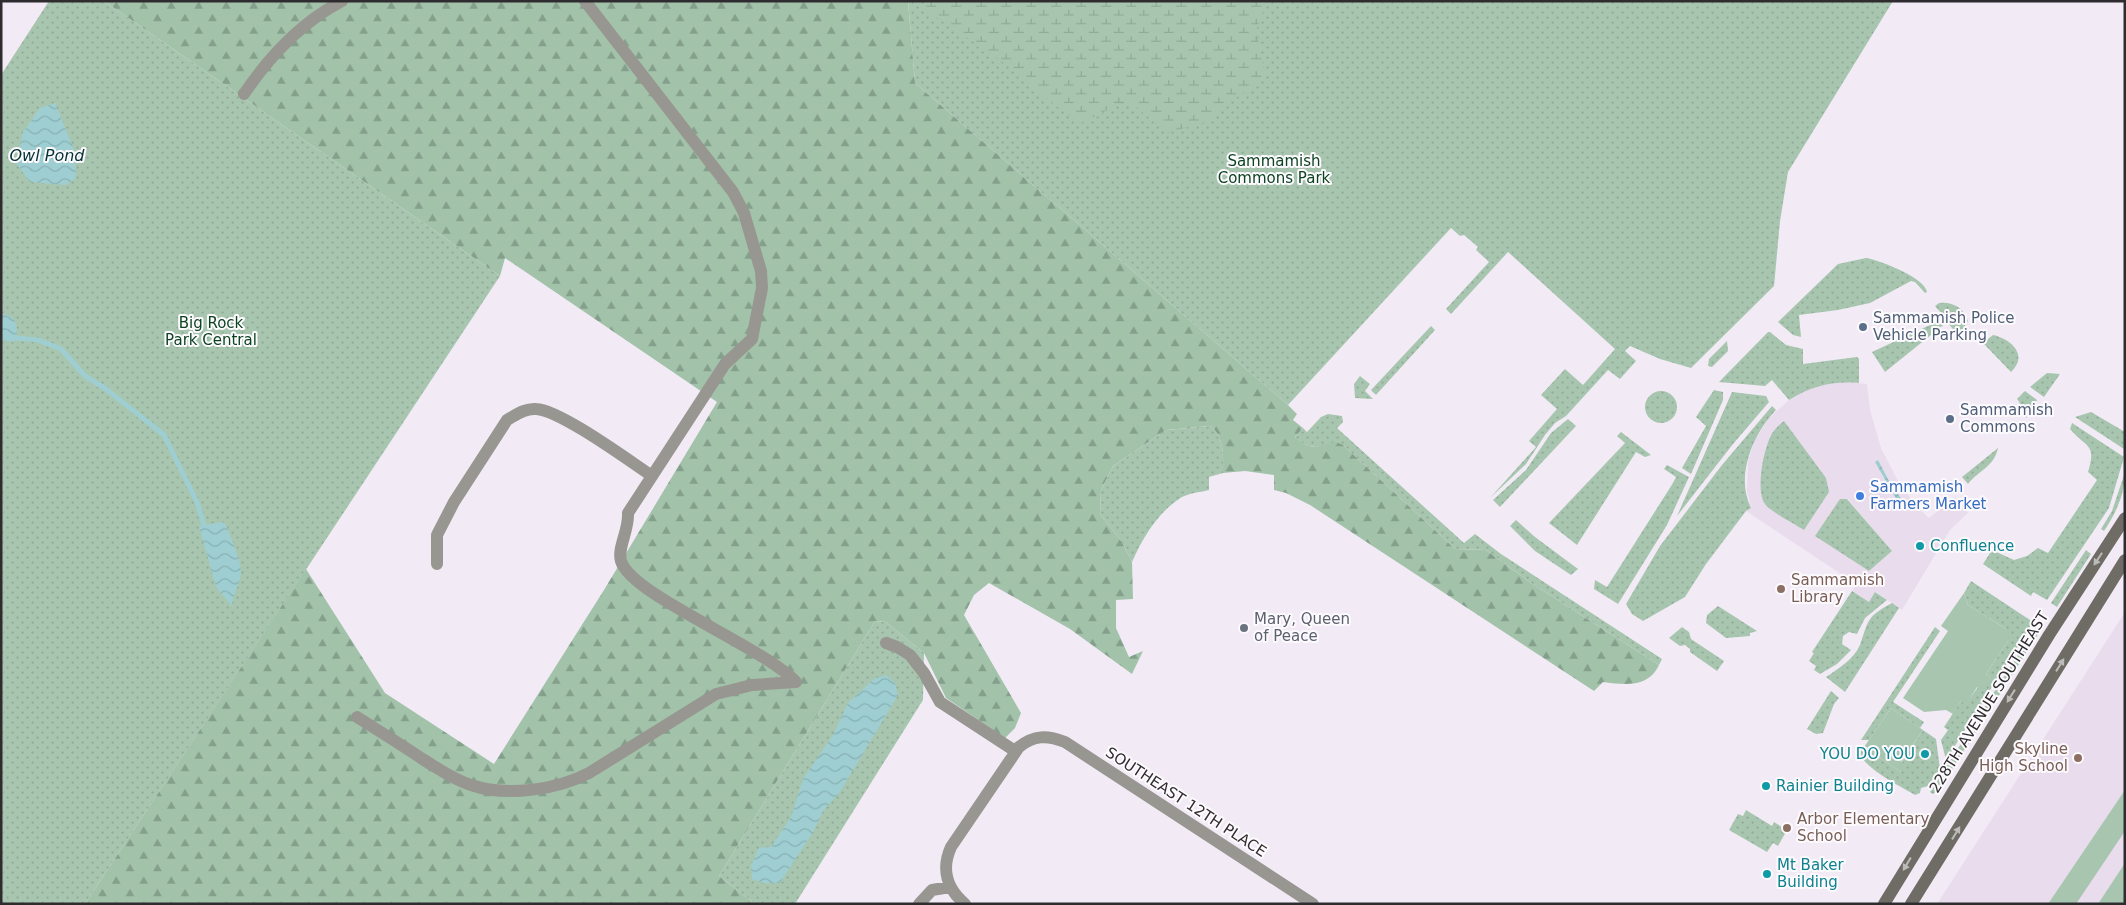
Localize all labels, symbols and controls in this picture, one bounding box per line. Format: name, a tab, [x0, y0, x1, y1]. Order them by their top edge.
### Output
water label: Owl Pond	[10, 146, 85, 165]
park label: Sammamish Commons Park	[1218, 152, 1331, 187]
place label: Sammamish Police Vehicle Parking	[1873, 309, 2015, 344]
park label: Big Rock Park Central	[165, 314, 257, 349]
marker: Sammamish Police Vehicle Parking	[1857, 321, 1869, 333]
place label: Sammamish Commons	[1960, 401, 2053, 436]
marker: Sammamish Commons	[1944, 413, 1956, 425]
place label: Sammamish Farmers Market	[1870, 478, 1987, 513]
marker: Sammamish Farmers Market	[1854, 490, 1866, 502]
place label: Confluence	[1930, 537, 2014, 555]
marker: Confluence	[1914, 540, 1926, 552]
one-way arrow	[2094, 553, 2103, 566]
place label: Sammamish Library	[1791, 571, 1884, 606]
marker: Sammamish Library	[1775, 583, 1787, 595]
street label: 228TH AVENUE SOUTHEAST	[1926, 607, 2053, 796]
place label: Mary, Queen of Peace	[1254, 610, 1350, 645]
marker: Mary, Queen of Peace	[1238, 622, 1250, 634]
one-way arrow	[2055, 659, 2064, 672]
one-way arrow	[2007, 690, 2016, 703]
place label: Skyline High School	[1979, 740, 2068, 775]
street label: SOUTHEAST 12TH PLACE	[1102, 743, 1270, 861]
place label: YOU DO YOU	[1819, 745, 1915, 763]
marker: YOU DO YOU	[1919, 748, 1931, 760]
marker: Skyline High School	[2072, 752, 2084, 764]
place label: Rainier Building	[1776, 777, 1894, 795]
marker: Rainier Building	[1760, 780, 1772, 792]
place label: Arbor Elementary School	[1797, 810, 1930, 845]
marker: Arbor Elementary School	[1781, 822, 1793, 834]
one-way arrow	[1951, 826, 1960, 840]
place label: Mt Baker Building	[1777, 856, 1844, 891]
one-way arrow	[1903, 858, 1912, 871]
marker: Mt Baker Building	[1761, 868, 1773, 880]

